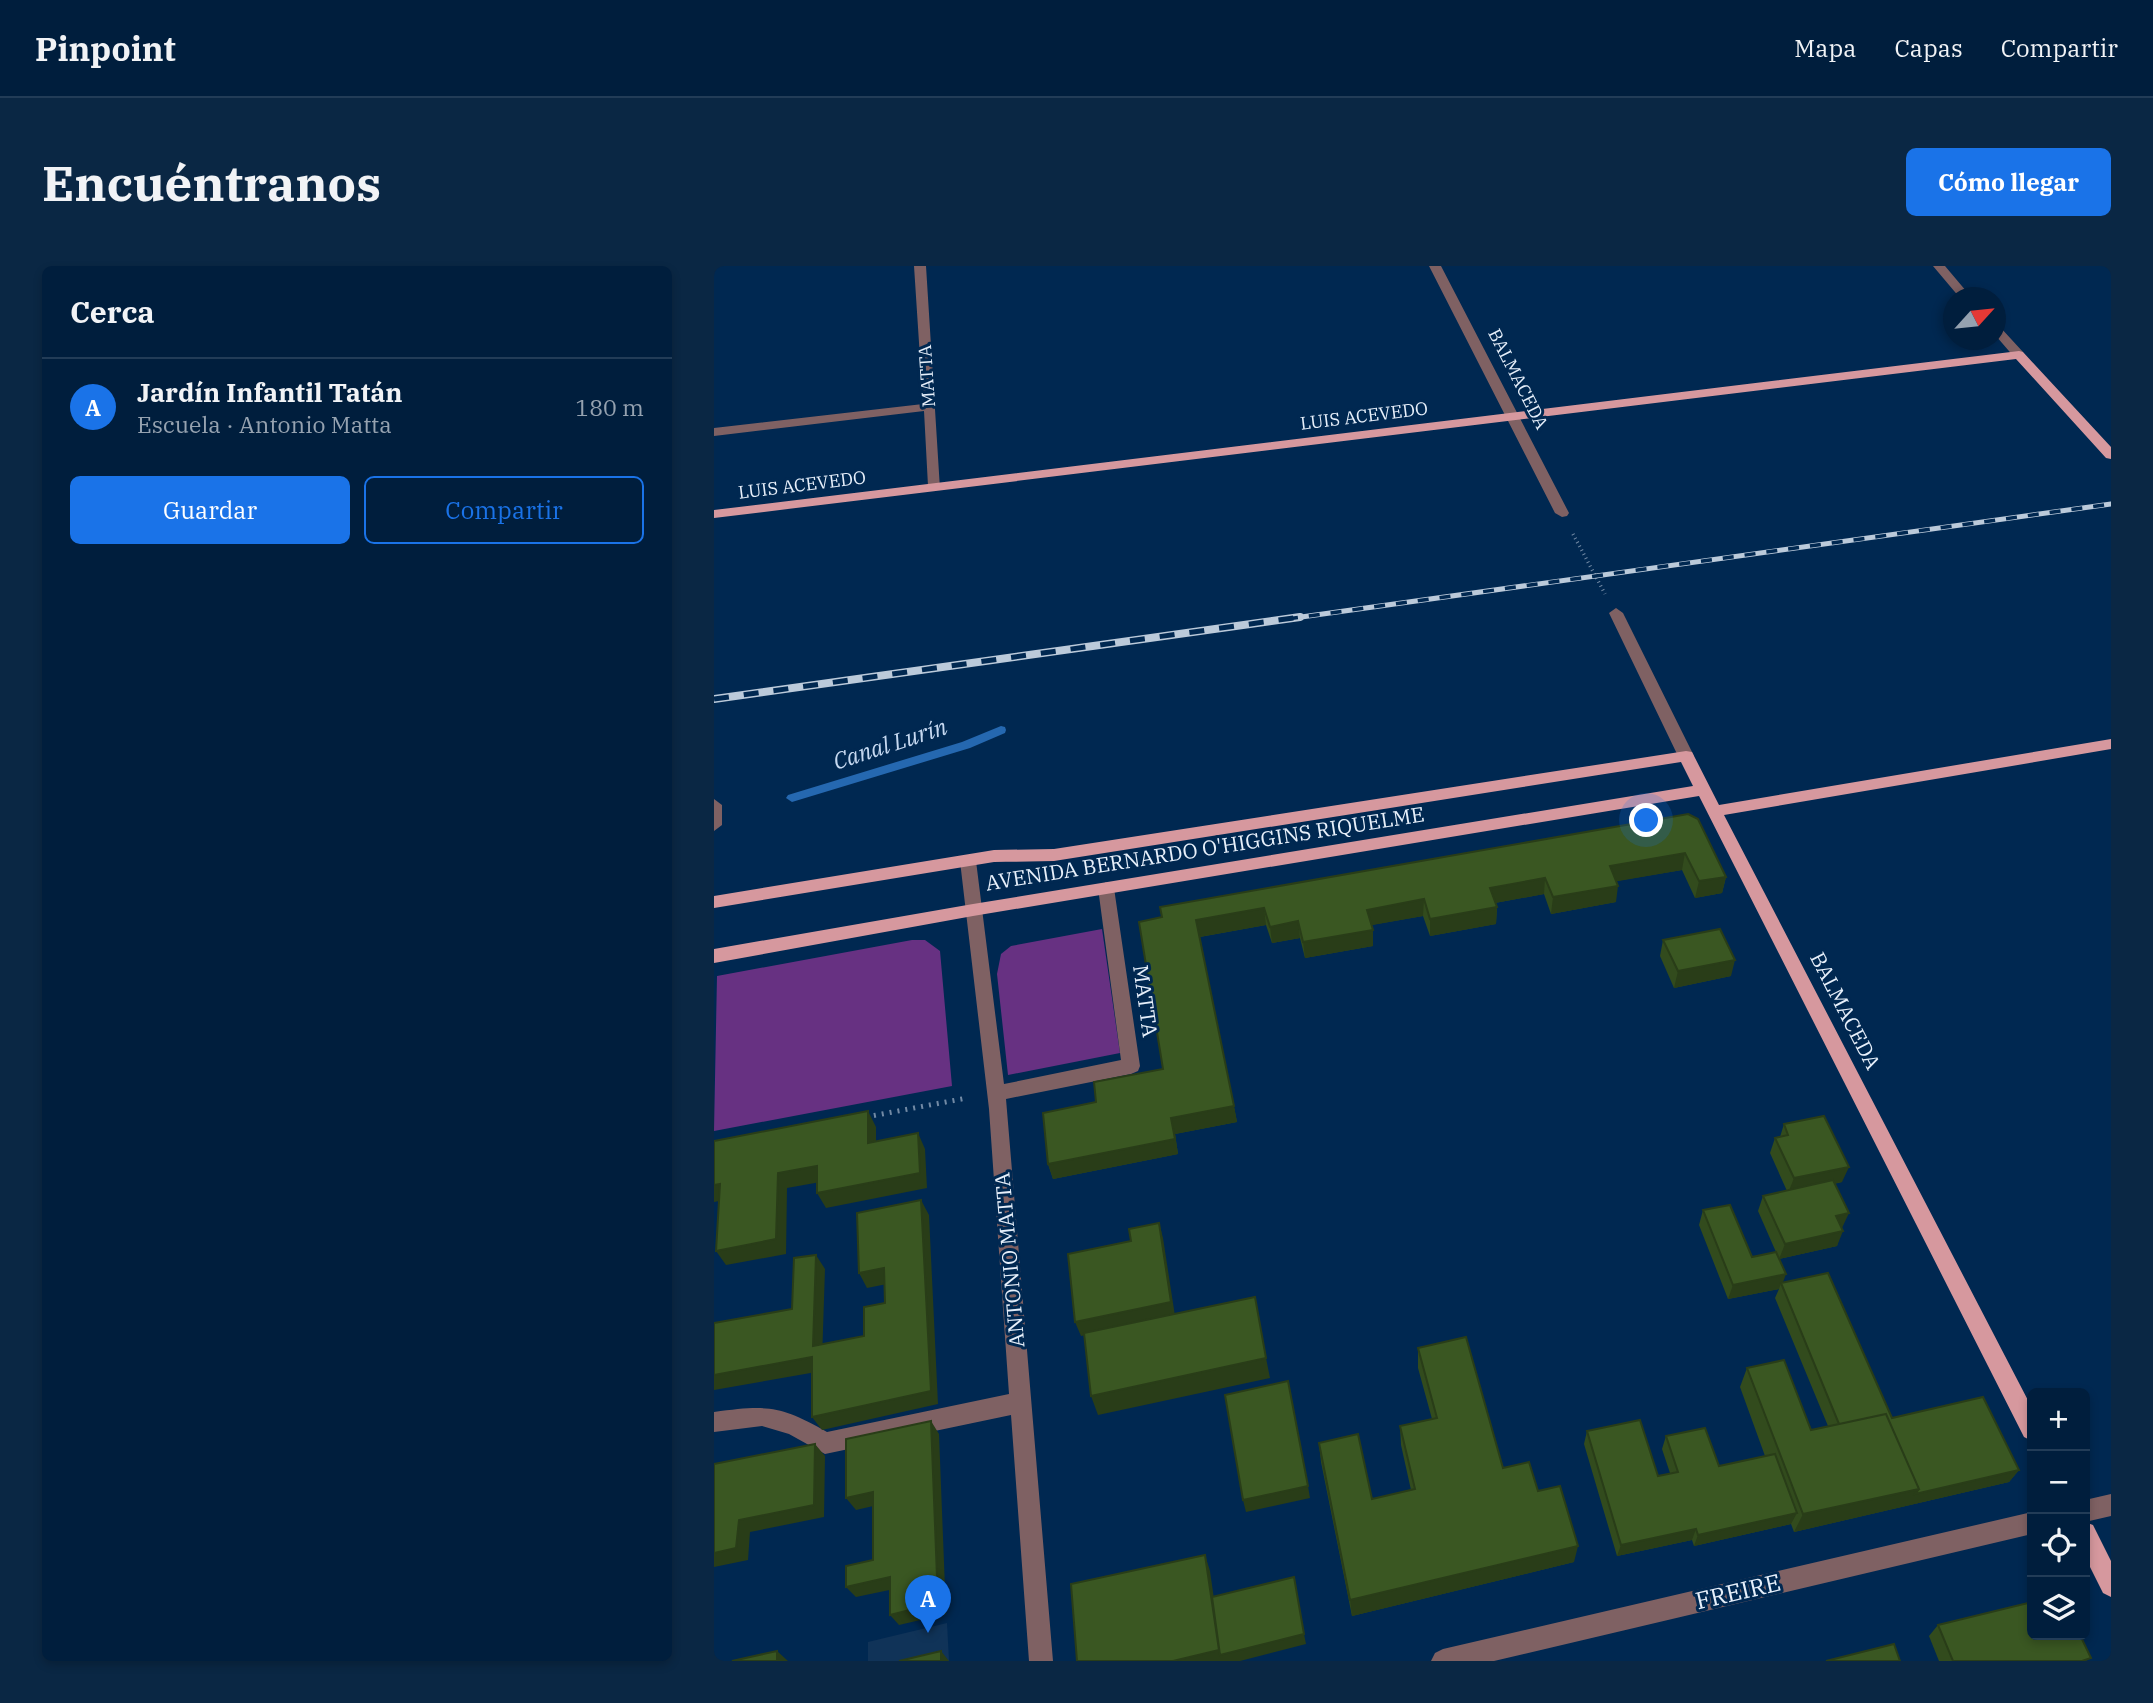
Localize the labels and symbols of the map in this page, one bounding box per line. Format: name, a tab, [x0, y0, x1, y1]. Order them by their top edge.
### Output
north arrow	[1943, 287, 2006, 350]
street label: BALMACEDA	[1483, 324, 1554, 434]
street label: MATTA	[913, 344, 940, 408]
street label: LUIS ACEVEDO	[1299, 396, 1429, 435]
street label: LUIS ACEVEDO	[737, 465, 867, 504]
water label: Canal Lurín	[829, 711, 951, 776]
street label: AVENIDA BERNARDO O'HIGGINS RIQUELME	[983, 799, 1426, 897]
your location	[1629, 803, 1663, 837]
street label: BALMACEDA	[1804, 947, 1888, 1075]
street label: MATTA	[1127, 963, 1165, 1039]
street label: ANTONIO MATTA	[987, 1171, 1031, 1349]
street label: FREIRE	[1692, 1566, 1783, 1616]
pin: A	[905, 1575, 951, 1633]

